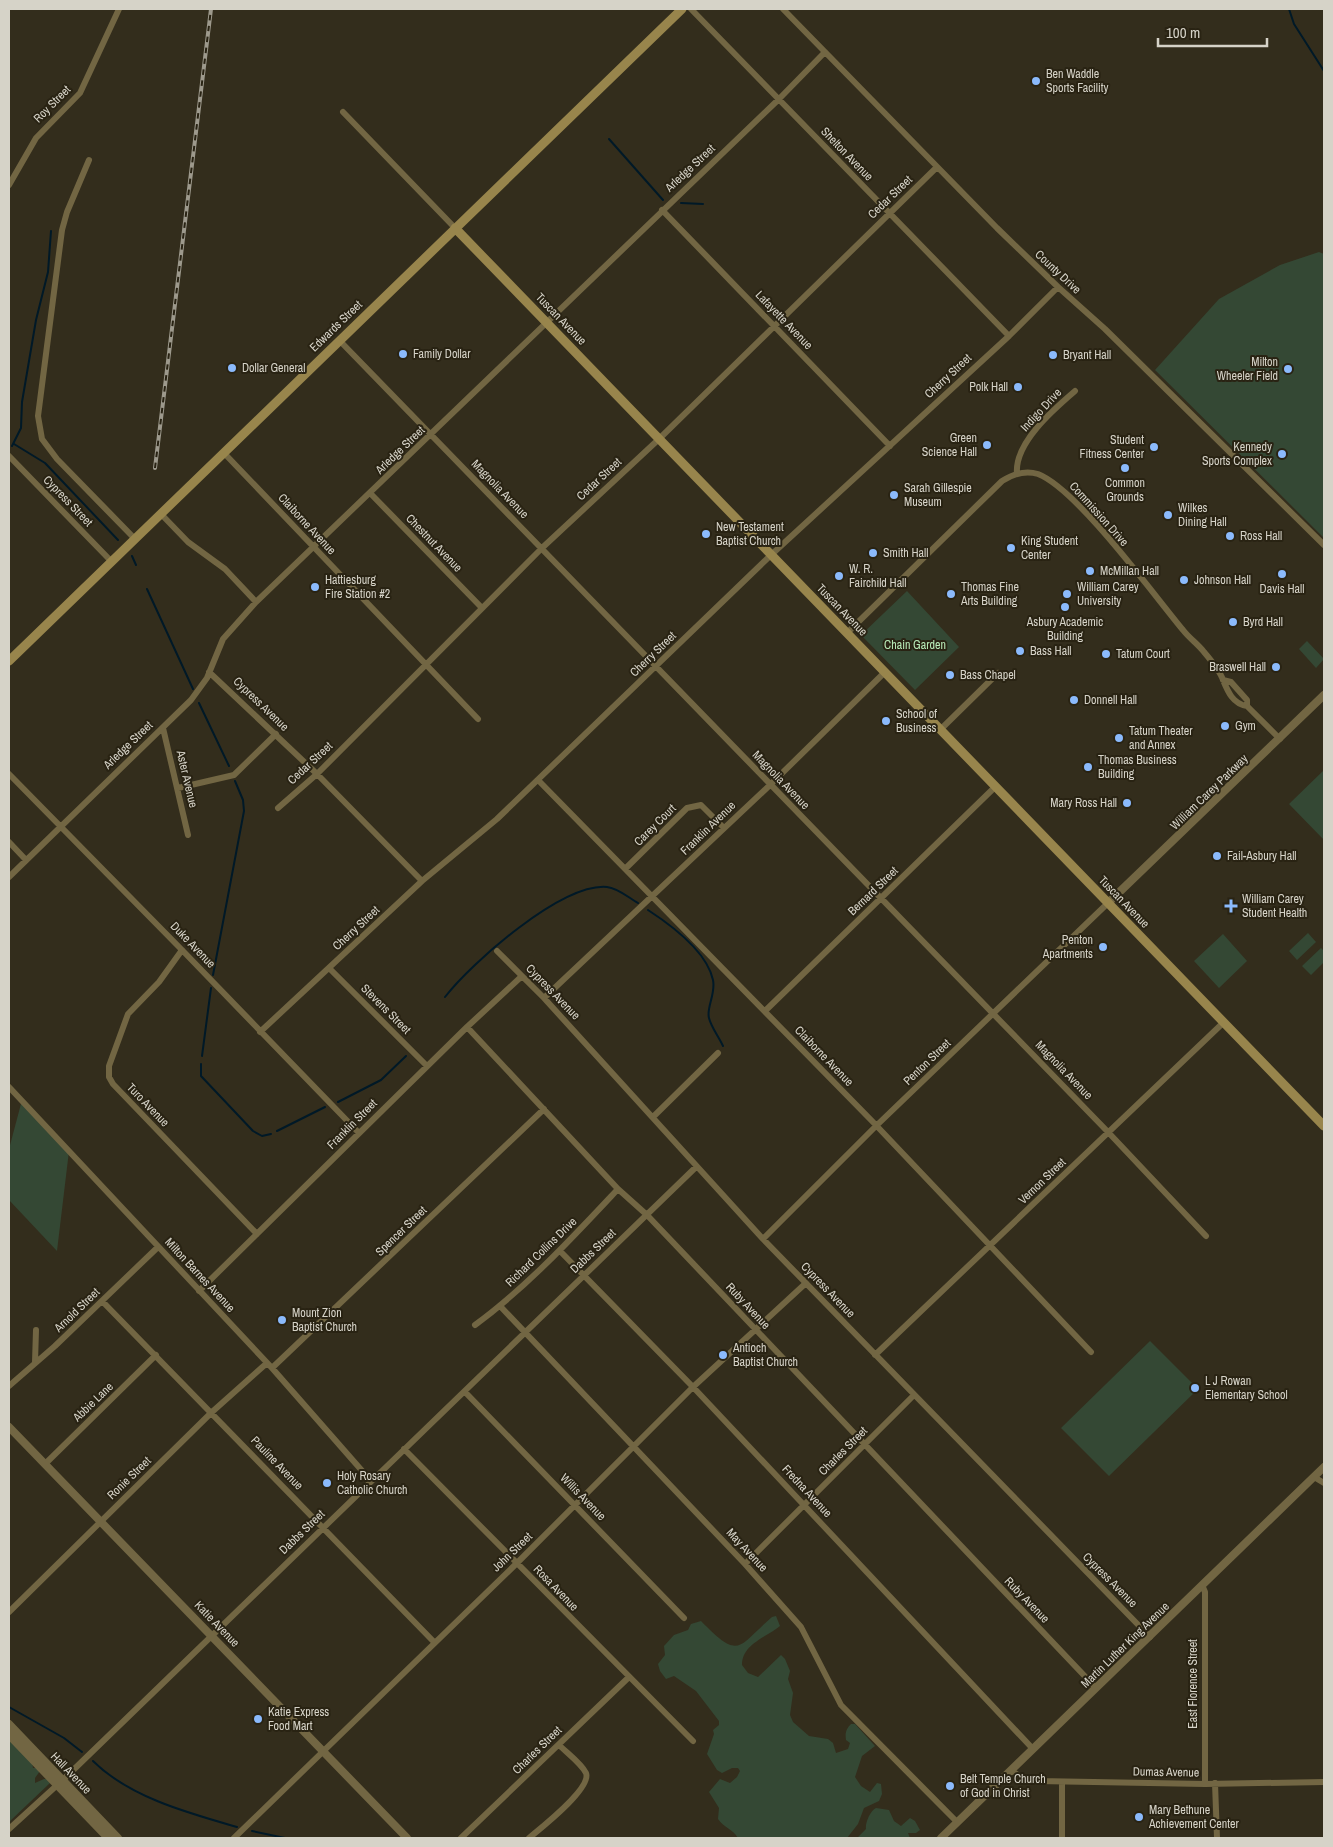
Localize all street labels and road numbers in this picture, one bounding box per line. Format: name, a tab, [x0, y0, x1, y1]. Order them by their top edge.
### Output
street label: Roy Street	[30, 82, 74, 126]
street label: Shelton Avenue	[817, 124, 877, 184]
street label: Arledge Street	[661, 141, 719, 196]
street label: Cedar Street	[864, 172, 916, 222]
street label: County Drive	[1032, 247, 1084, 297]
street label: Lafayette Avenue	[752, 287, 816, 353]
street label: Tuscan Avenue	[532, 289, 590, 349]
street label: Edwards Street	[306, 297, 366, 355]
street label: Cherry Street	[921, 350, 975, 402]
street label: Indigo Drive	[1017, 385, 1065, 435]
street label: Arledge Street	[371, 422, 428, 478]
street label: Cedar Street	[573, 454, 625, 504]
street label: Magnolia Avenue	[468, 456, 532, 522]
street label: Cypress Street	[40, 472, 97, 530]
street label: Commission Drive	[1066, 478, 1132, 550]
street label: Claiborne Avenue	[275, 490, 339, 558]
street label: Chestnut Avenue	[402, 511, 466, 575]
street label: Tuscan Avenue	[813, 580, 871, 640]
street label: Cherry Street	[626, 628, 680, 680]
street label: Cypress Avenue	[230, 673, 292, 735]
street label: Arledge Street	[99, 717, 156, 773]
street label: Cedar Street	[284, 738, 336, 788]
street label: Magnolia Avenue	[749, 747, 813, 813]
street label: Aster Avenue	[172, 748, 201, 809]
street label: William Carey Parkway	[1167, 751, 1251, 833]
street label: Franklin Avenue	[677, 798, 739, 858]
street label: Carey Court	[631, 800, 680, 849]
street label: Bernard Street	[844, 863, 902, 919]
street label: Tuscan Avenue	[1095, 872, 1153, 932]
street label: Cherry Street	[329, 902, 383, 954]
street label: Duke Avenue	[167, 918, 219, 972]
street label: Cypress Avenue	[522, 961, 584, 1023]
street label: Stevens Street	[358, 981, 415, 1038]
street label: Claiborne Avenue	[791, 1022, 857, 1090]
street label: Penton Street	[900, 1035, 954, 1089]
street label: Magnolia Avenue	[1032, 1037, 1096, 1103]
street label: Turo Avenue	[123, 1080, 173, 1130]
street label: Franklin Street	[324, 1095, 381, 1152]
street label: Vernon Street	[1015, 1154, 1069, 1208]
street label: Spencer Street	[372, 1202, 430, 1260]
street label: Richard Collins Drive	[502, 1214, 580, 1290]
street label: Dabbs Street	[567, 1225, 619, 1277]
street label: Milton Barnes Avenue	[161, 1234, 239, 1316]
street label: Cypress Avenue	[797, 1259, 859, 1321]
street label: Ruby Avenue	[722, 1279, 774, 1333]
street label: Arnold Street	[50, 1284, 103, 1336]
street label: Abbie Lane	[69, 1379, 117, 1426]
street label: Charles Street	[815, 1423, 871, 1479]
street label: Pauline Avenue	[247, 1433, 307, 1493]
street label: Ronie Street	[104, 1453, 155, 1503]
street label: Fredna Avenue	[778, 1461, 836, 1521]
street label: Willis Avenue	[557, 1470, 609, 1524]
street label: Dabbs Street	[276, 1506, 328, 1558]
street label: May Avenue	[723, 1525, 771, 1575]
street label: John Street	[488, 1529, 536, 1575]
street label: Cypress Avenue	[1079, 1549, 1141, 1611]
street label: Rosa Avenue	[530, 1561, 582, 1615]
street label: Ruby Avenue	[1001, 1573, 1053, 1627]
street label: Katie Avenue	[191, 1597, 243, 1651]
street label: Martin Luther King Avenue	[1077, 1599, 1173, 1691]
street label: East Florence Street	[1185, 1639, 1201, 1729]
street label: Charles Street	[509, 1722, 565, 1778]
street label: Hall Avenue	[47, 1749, 95, 1797]
street label: Dumas Avenue	[1133, 1763, 1199, 1781]

